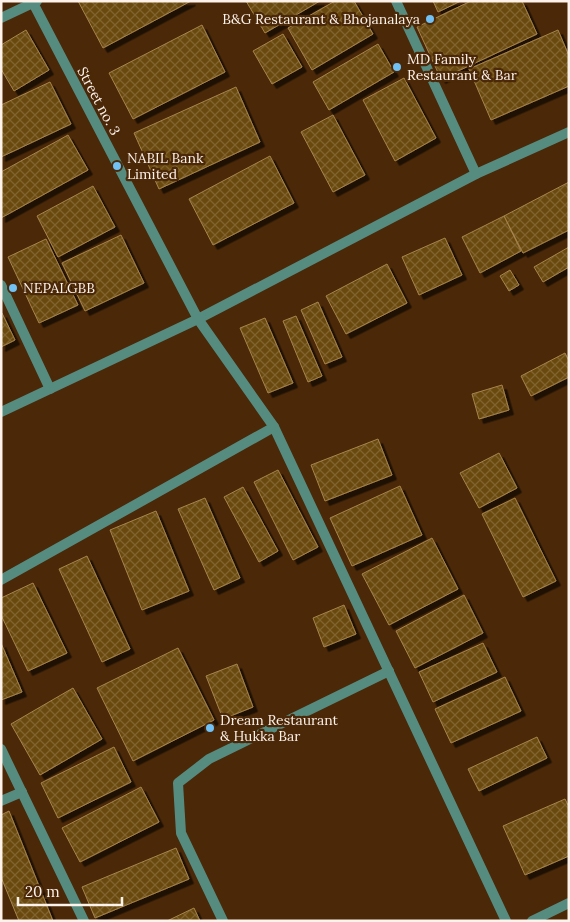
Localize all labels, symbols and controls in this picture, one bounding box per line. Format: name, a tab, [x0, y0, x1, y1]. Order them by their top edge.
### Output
place label: B&G Restaurant & Bhojanalaya	[222, 10, 420, 28]
marker: B&G Restaurant & Bhojanalaya	[424, 13, 436, 25]
place label: MD Family Restaurant & Bar	[407, 50, 517, 84]
marker: MD Family Restaurant & Bar	[391, 61, 403, 73]
street label: Street no. 3	[73, 64, 125, 139]
place label: NABIL Bank Limited	[127, 149, 204, 183]
marker: NABIL Bank Limited	[111, 160, 123, 172]
place label: NEPALGBB	[23, 279, 95, 297]
marker: NEPALGBB	[7, 282, 19, 294]
place label: Dream Restaurant & Hukka Bar	[220, 711, 339, 745]
marker: Dream Restaurant & Hukka Bar	[204, 722, 216, 734]
scale bar	[18, 874, 121, 906]
text: 20 m	[25, 882, 60, 901]

